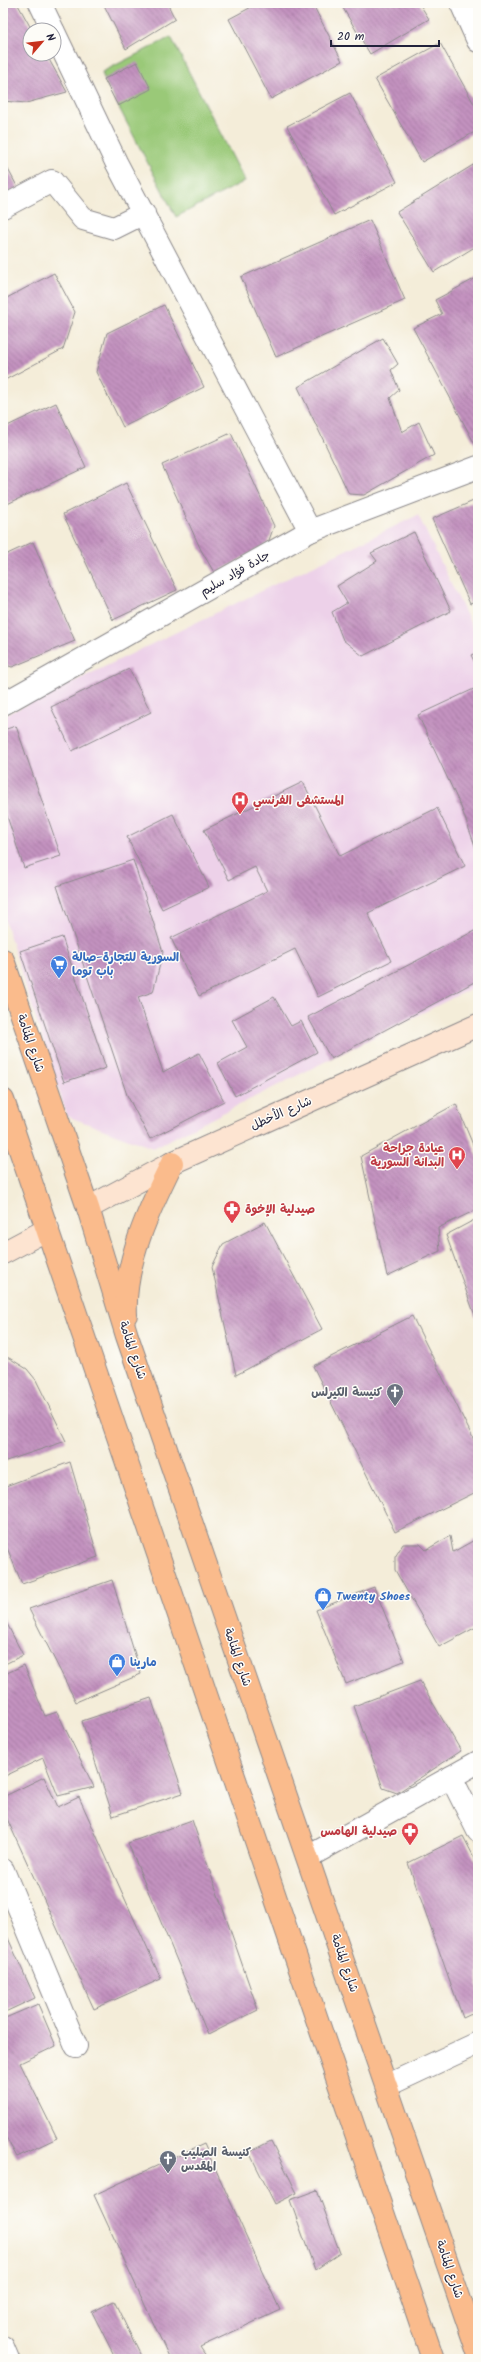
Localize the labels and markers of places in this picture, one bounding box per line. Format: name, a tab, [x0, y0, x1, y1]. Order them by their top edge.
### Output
hospital icon: المستشفى الفرنسي	[230, 790, 250, 815]
place label: المستشفى الفرنسي	[253, 791, 344, 811]
place label: السورية للتجارة-صالة باب توما	[72, 948, 179, 981]
supermarket icon: السورية للتجارة-صالة باب توما	[49, 954, 69, 979]
place label: عيادة جراحة البدانة السورية	[371, 1139, 445, 1172]
hospital icon: عيادة جراحة البدانة السورية	[447, 1145, 467, 1170]
pharmacy icon: صيدلية الإخوة	[222, 1199, 242, 1224]
place label: صيدلية الإخوة	[245, 1200, 315, 1219]
church icon: كنيسة الكيرلس	[385, 1382, 405, 1407]
place label: كنيسة الكيرلس	[311, 1383, 383, 1402]
shop icon: Twenty Shoes	[313, 1586, 333, 1611]
place label: Twenty Shoes	[336, 1587, 411, 1606]
shop icon: مارينا	[107, 1652, 127, 1677]
place label: مارينا	[130, 1653, 157, 1672]
pharmacy icon: صيدلية الهامس	[400, 1821, 420, 1846]
place label: صيدلية الهامس	[320, 1822, 397, 1841]
place label: كنيسة الصليب المقدس	[181, 2143, 252, 2176]
church icon: كنيسة الصليب المقدس	[158, 2149, 178, 2174]

